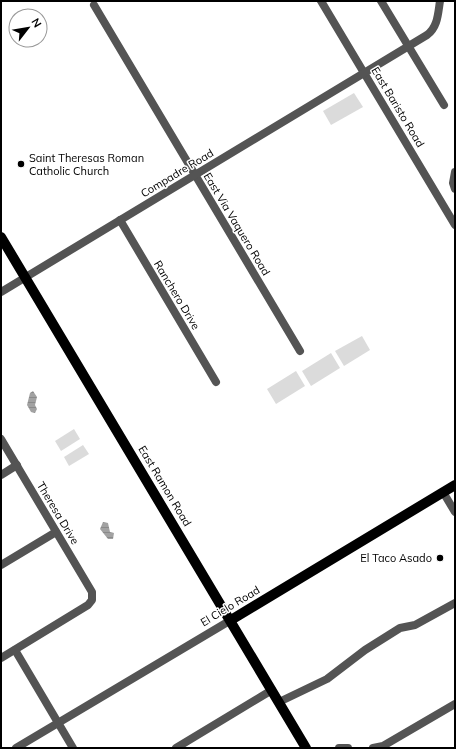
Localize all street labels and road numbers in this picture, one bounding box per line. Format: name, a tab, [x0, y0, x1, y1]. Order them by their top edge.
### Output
street label: East Baristo Road	[369, 64, 427, 150]
street label: Compadre Road	[138, 146, 216, 200]
street label: East Via Vaquero Road	[201, 170, 273, 278]
street label: Ranchero Drive	[151, 258, 203, 332]
street label: East Ramon Road	[135, 443, 195, 529]
street label: Theresa Drive	[34, 479, 82, 547]
street label: El Cielo Road	[198, 583, 262, 629]

